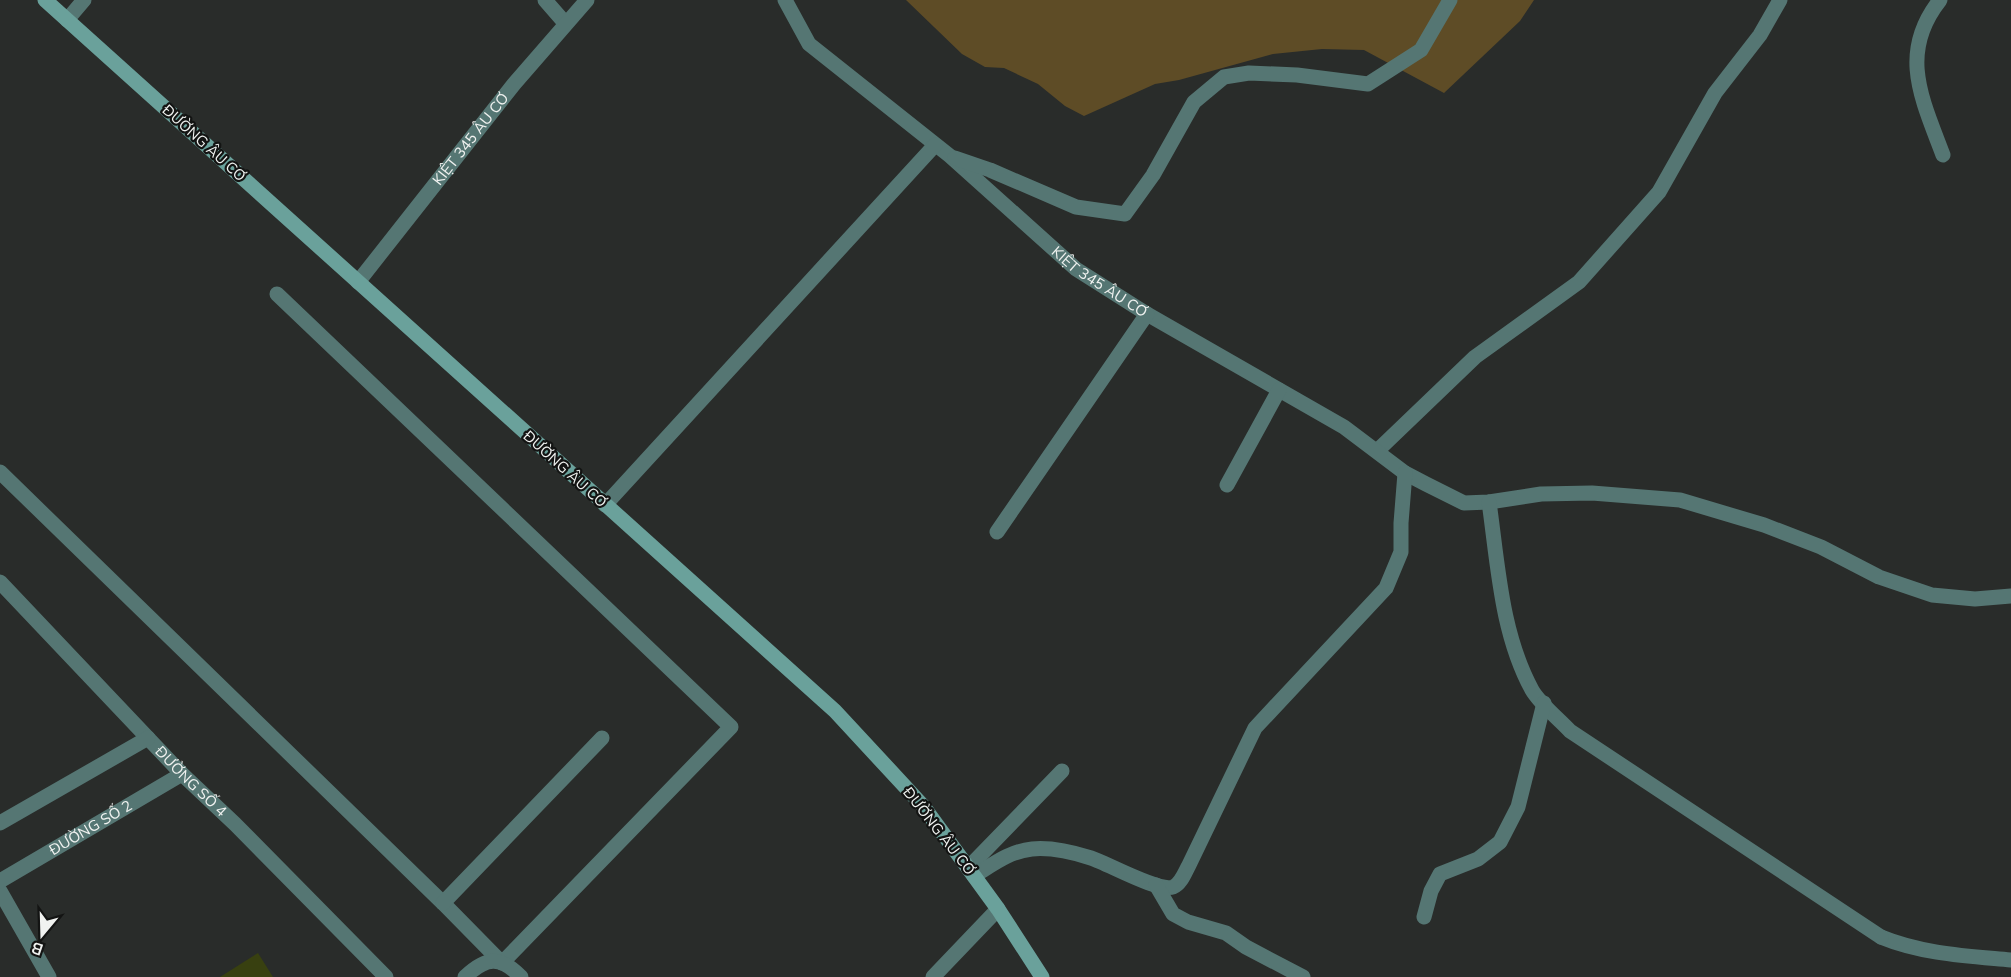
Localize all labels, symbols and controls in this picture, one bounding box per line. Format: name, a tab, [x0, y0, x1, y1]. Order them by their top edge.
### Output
street label: KIỆT 345 ÂU CƠ	[428, 89, 513, 189]
street label: ĐƯỜNG ÂU CƠ	[157, 99, 251, 186]
street label: KIỆT 345 ÂU CƠ	[1047, 242, 1151, 322]
street label: ĐƯỜNG ÂU CƠ	[518, 425, 612, 512]
street label: ĐƯỜNG SỐ 4	[150, 741, 231, 821]
street label: ĐƯỜNG ÂU CƠ	[898, 782, 980, 879]
street label: ĐƯỜNG SỐ 2	[44, 796, 136, 860]
north arrow	[12, 905, 72, 965]
text: B	[29, 936, 46, 960]

